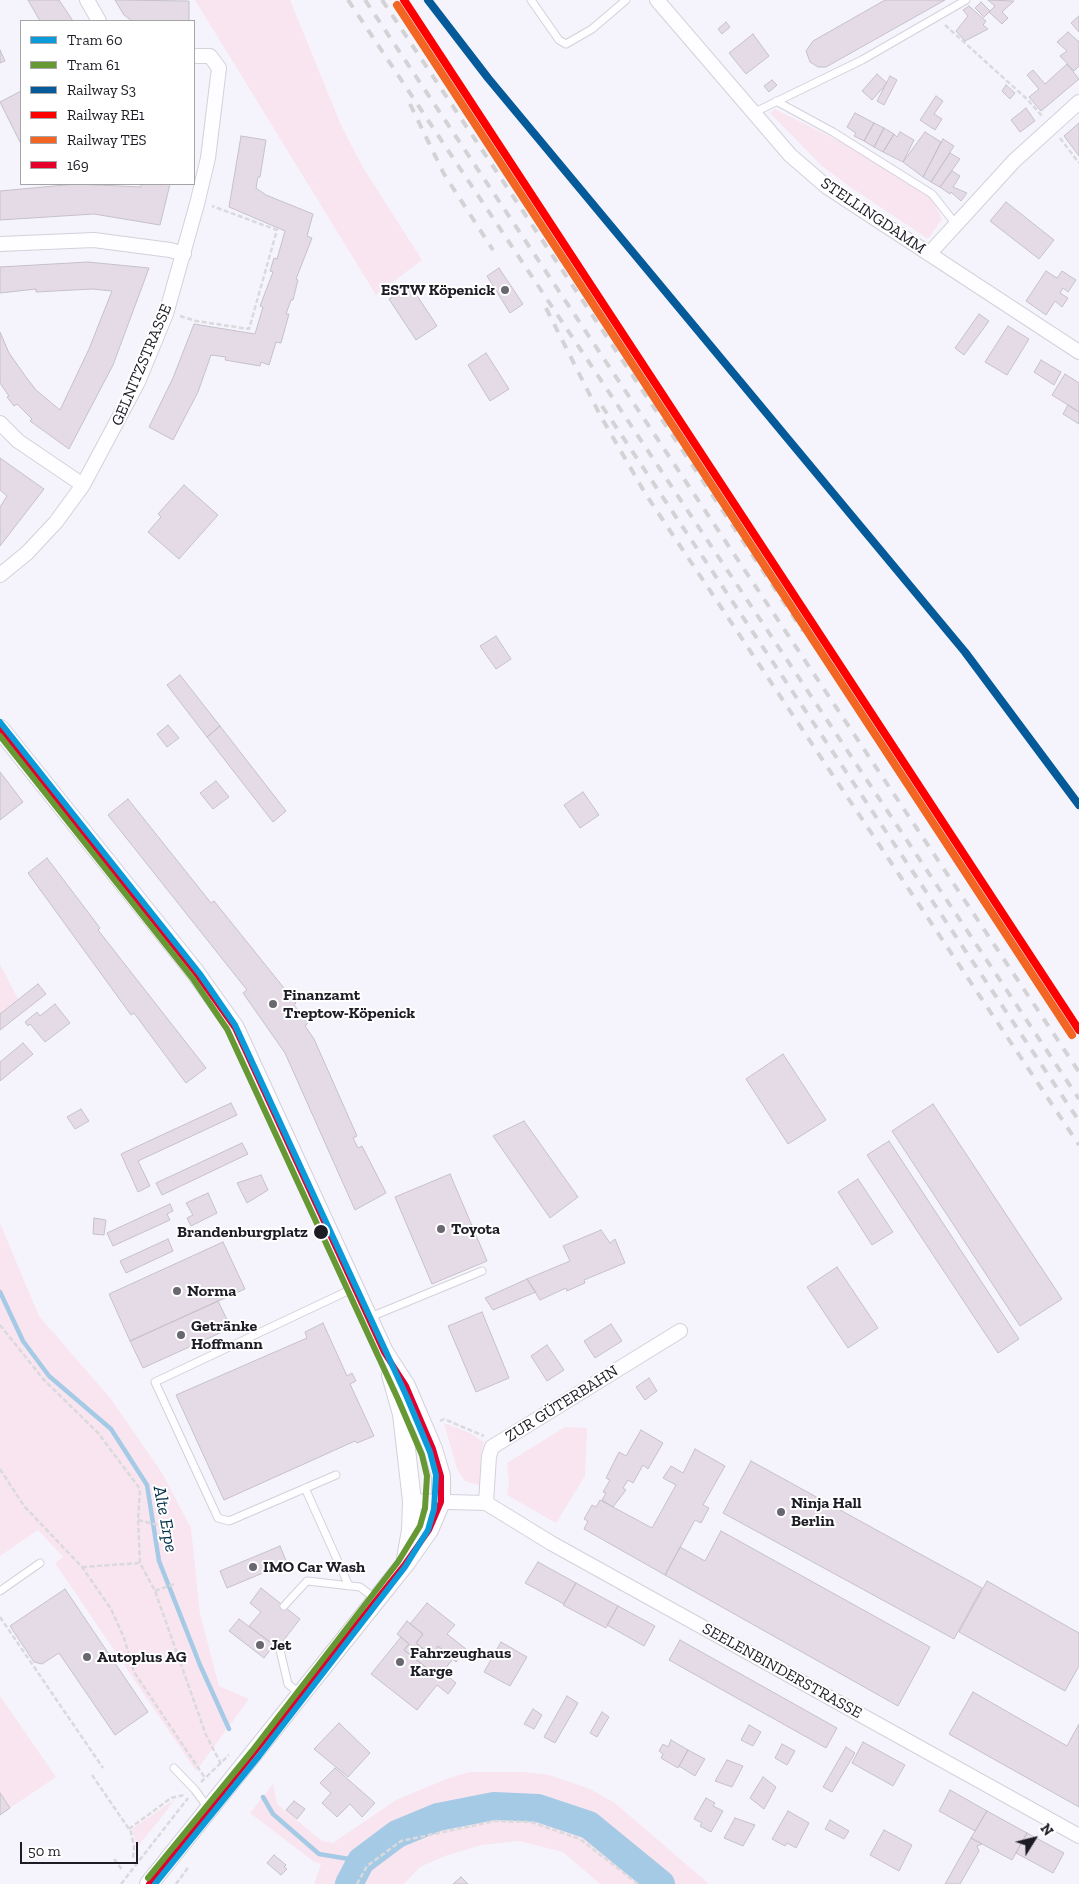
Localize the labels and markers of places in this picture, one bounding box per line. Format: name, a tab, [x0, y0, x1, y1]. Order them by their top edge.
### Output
place label: ESTW Köpenick	[381, 280, 495, 300]
marker: ESTW Köpenick	[499, 284, 511, 296]
place label: Finanzamt Treptow-Köpenick	[283, 985, 415, 1023]
marker: Finanzamt Treptow-Köpenick	[267, 998, 279, 1010]
place label: Toyota	[451, 1219, 500, 1239]
place label: Brandenburgplatz	[177, 1222, 308, 1242]
marker: Brandenburgplatz	[312, 1223, 330, 1241]
marker: Toyota	[435, 1223, 447, 1235]
place label: Norma	[187, 1281, 236, 1301]
marker: Norma	[171, 1285, 183, 1297]
place label: Getränke Hoffmann	[191, 1316, 263, 1354]
marker: Getränke Hoffmann	[175, 1329, 187, 1341]
place label: Ninja Hall Berlin	[791, 1493, 862, 1531]
marker: Ninja Hall Berlin	[775, 1506, 787, 1518]
place label: IMO Car Wash	[263, 1557, 365, 1577]
marker: IMO Car Wash	[247, 1561, 259, 1573]
place label: Jet	[270, 1635, 291, 1655]
marker: Jet	[254, 1639, 266, 1651]
place label: Fahrzeughaus Karge	[410, 1643, 511, 1681]
place label: Autoplus AG	[97, 1647, 187, 1667]
marker: Autoplus AG	[81, 1651, 93, 1663]
marker: Fahrzeughaus Karge	[394, 1656, 406, 1668]

